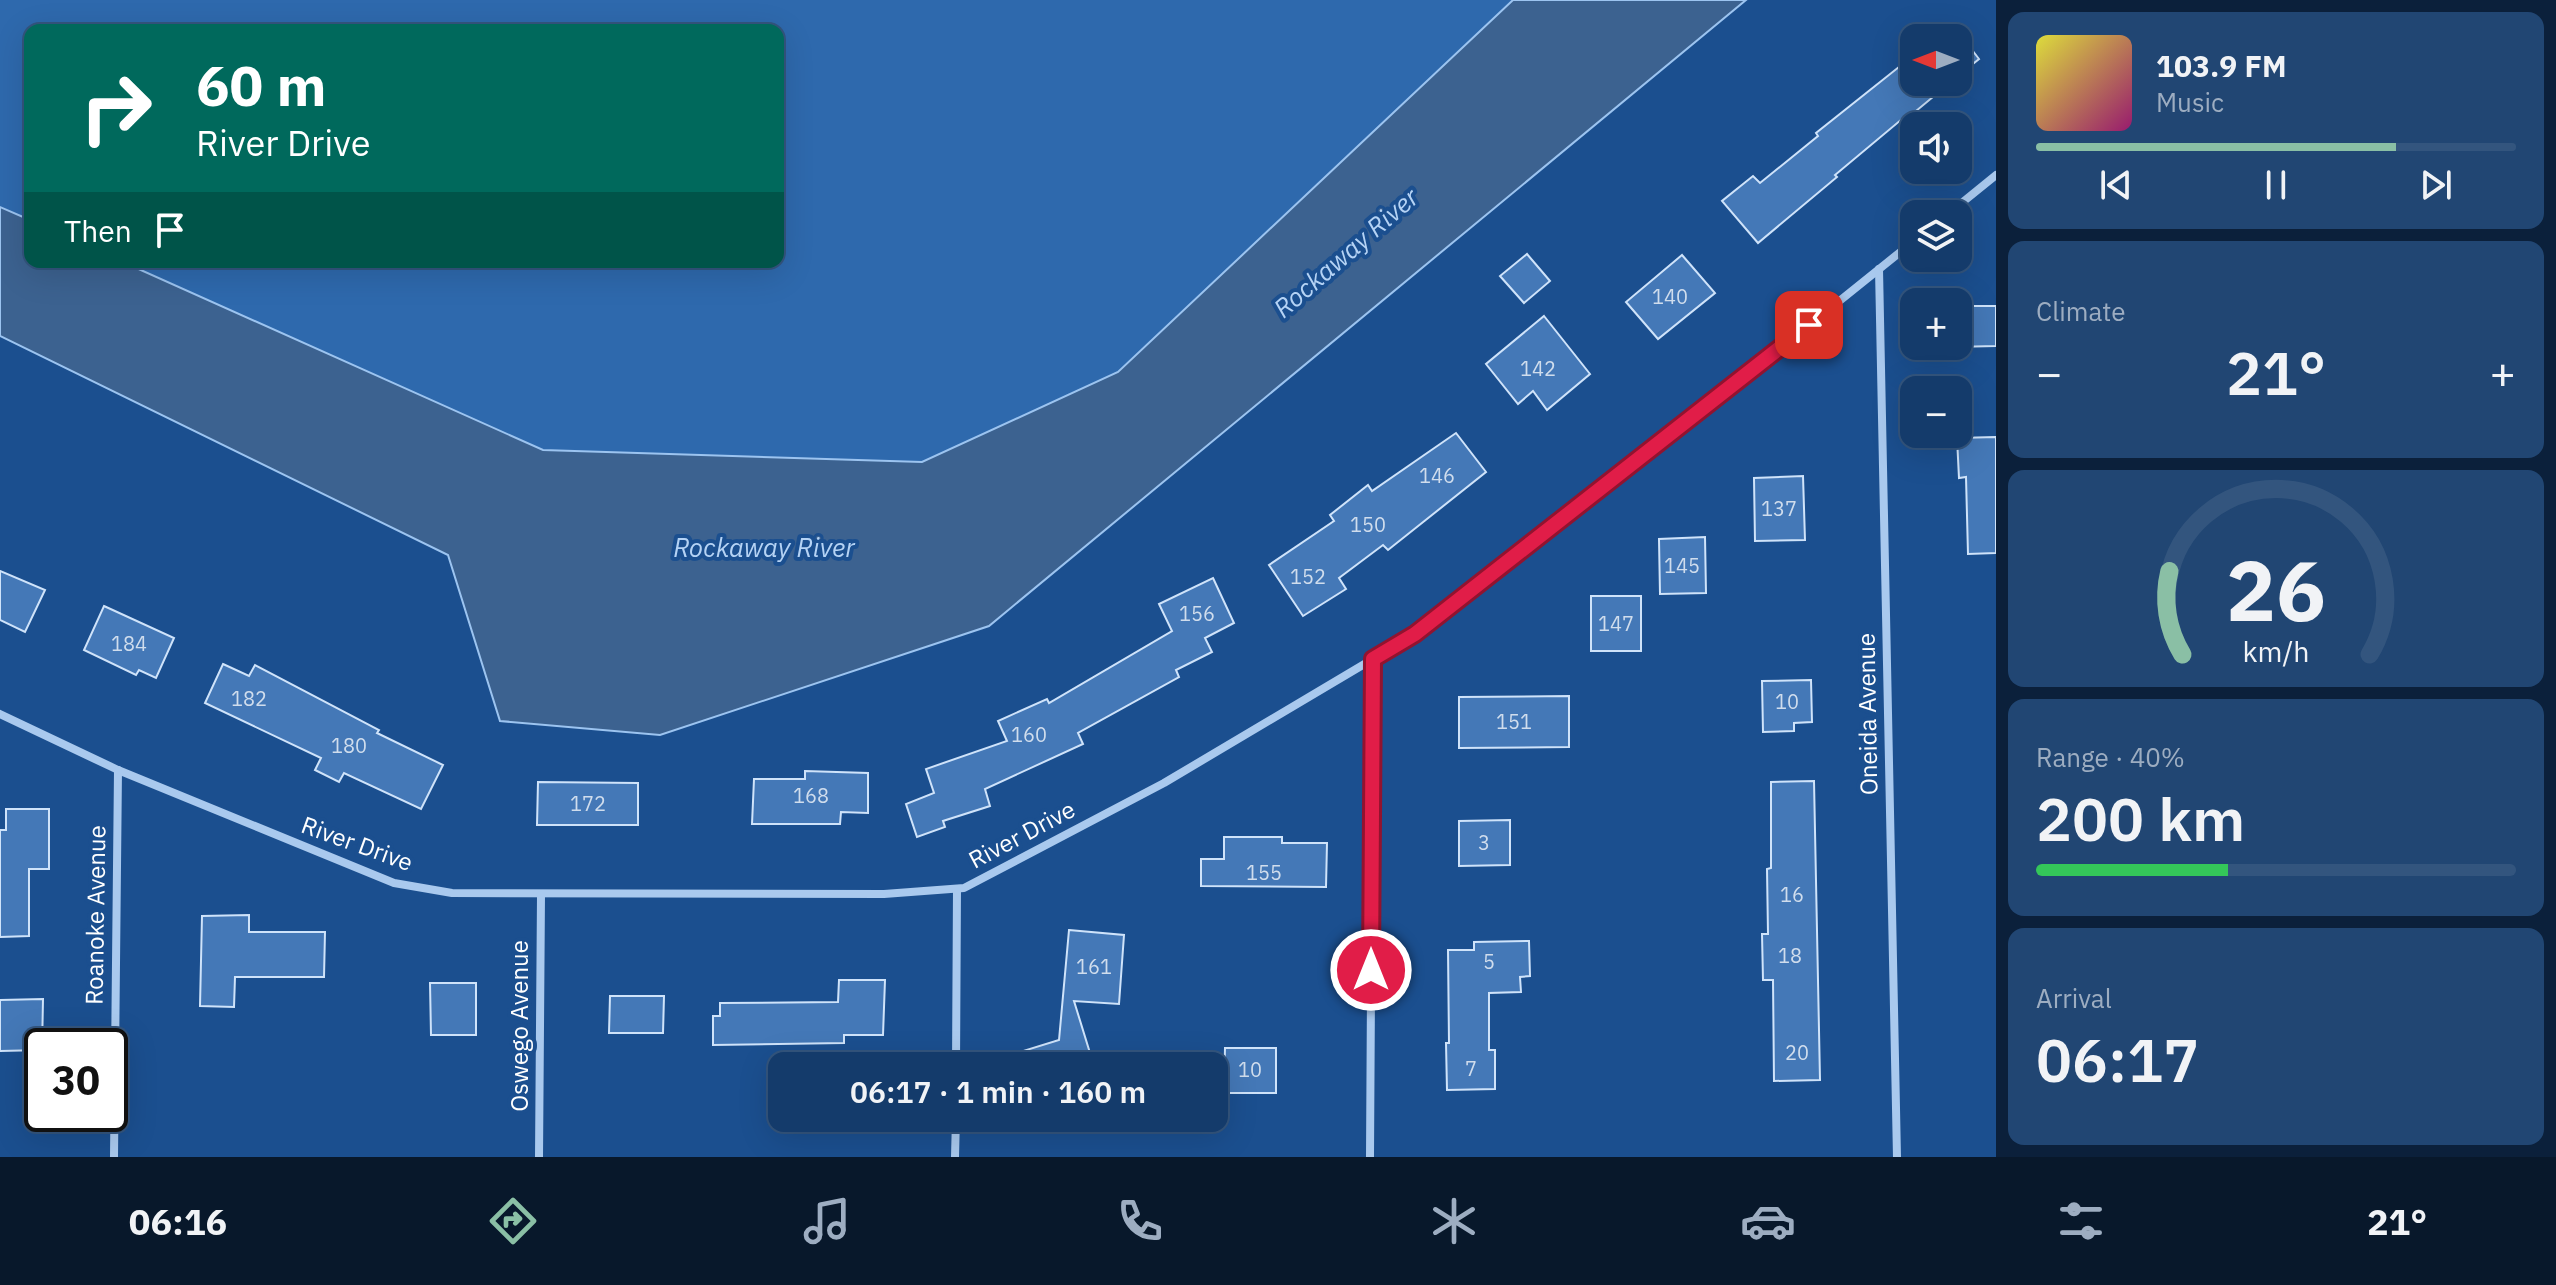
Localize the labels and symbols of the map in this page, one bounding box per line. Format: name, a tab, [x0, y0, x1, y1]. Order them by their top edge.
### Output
north arrow	[1900, 24, 1972, 96]
water label: Rockaway River	[1266, 179, 1426, 325]
house number: 140	[1652, 283, 1688, 310]
pin	[1775, 291, 1843, 359]
house number: 142	[1520, 355, 1556, 382]
house number: 146	[1419, 462, 1455, 489]
house number: 137	[1761, 495, 1797, 522]
house number: 150	[1350, 511, 1386, 538]
water label: Rockaway River	[673, 530, 856, 564]
house number: 145	[1664, 552, 1700, 579]
house number: 152	[1290, 563, 1326, 590]
house number: 156	[1179, 600, 1215, 627]
house number: 147	[1598, 610, 1634, 637]
house number: 184	[111, 630, 147, 657]
street label: Oneida Avenue	[1850, 633, 1884, 795]
house number: 182	[231, 685, 267, 712]
house number: 10	[1775, 688, 1799, 715]
house number: 151	[1496, 708, 1532, 735]
house number: 160	[1011, 721, 1047, 748]
house number: 180	[331, 732, 367, 759]
house number: 168	[793, 782, 829, 809]
house number: 172	[570, 790, 606, 817]
street label: River Drive	[963, 793, 1080, 876]
street label: River Drive	[297, 808, 417, 878]
street label: Roanoke Avenue	[77, 825, 113, 1005]
house number: 3	[1478, 829, 1490, 856]
house number: 155	[1246, 859, 1282, 886]
house number: 16	[1780, 881, 1804, 908]
position arrow	[1329, 928, 1413, 1012]
street label: Oswego Avenue	[503, 940, 535, 1112]
house number: 18	[1778, 942, 1802, 969]
house number: 5	[1483, 948, 1495, 975]
house number: 161	[1076, 953, 1112, 980]
speed limit sign: 30	[24, 1028, 128, 1132]
house number: 20	[1785, 1039, 1809, 1066]
house number: 7	[1465, 1055, 1477, 1082]
house number: 10	[1238, 1056, 1262, 1083]

